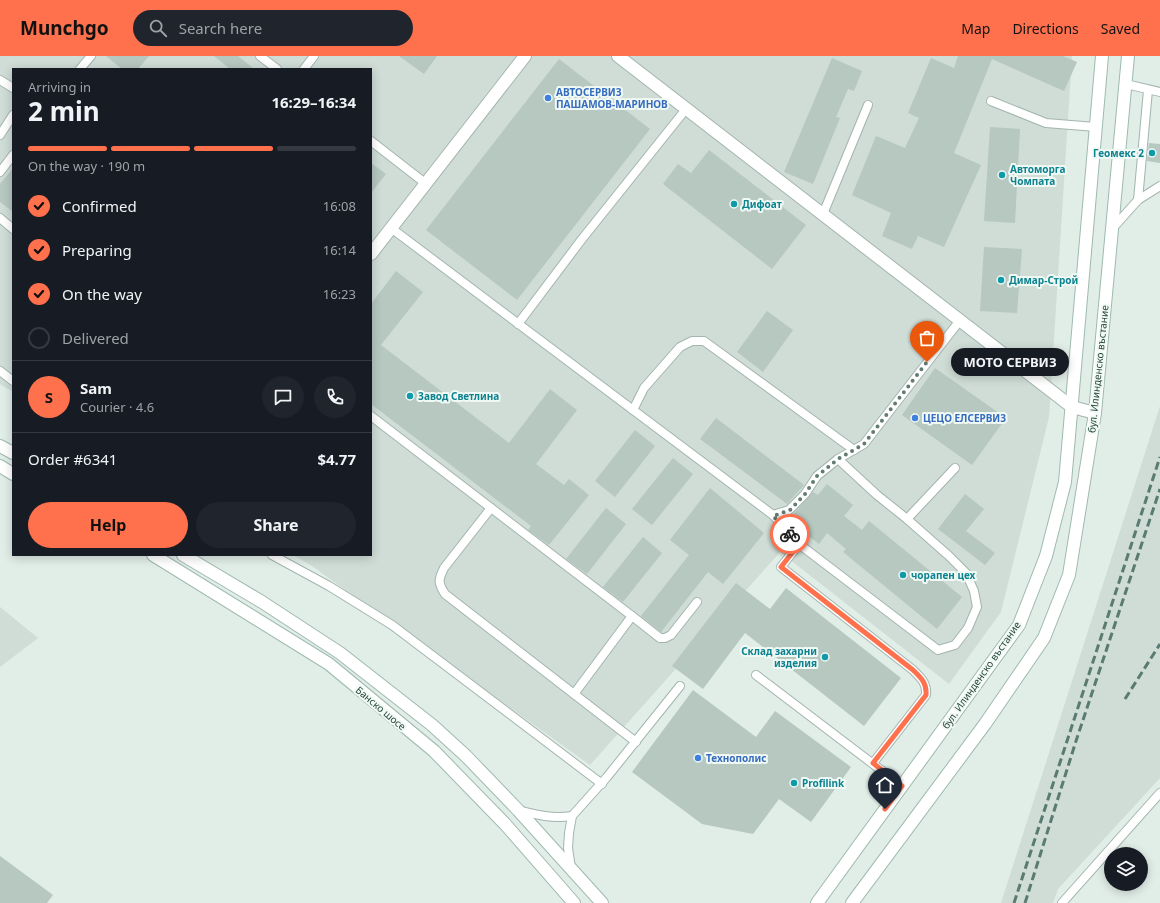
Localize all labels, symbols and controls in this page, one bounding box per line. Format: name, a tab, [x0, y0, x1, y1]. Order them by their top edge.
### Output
search box	[133, 10, 413, 46]
text: Munchgo	[20, 15, 109, 41]
icon: search	[147, 17, 169, 39]
text: Search here	[179, 18, 262, 38]
text: Map	[961, 19, 990, 38]
text: Directions	[1012, 19, 1079, 38]
text: Saved	[1101, 19, 1140, 38]
text: Arriving in	[28, 78, 91, 96]
place label: АВТОСЕРВИЗ ПАШАМОВ-МАРИНОВ	[556, 85, 668, 111]
text: 16:29–16:34	[271, 92, 356, 112]
text: 2 min	[28, 93, 100, 129]
marker: АВТОСЕРВИЗ ПАШАМОВ-МАРИНОВ	[543, 93, 553, 103]
place label: Геомекс 2	[1093, 146, 1144, 160]
marker: Геомекс 2	[1147, 148, 1157, 158]
text: On the way · 190 m	[28, 157, 145, 175]
place label: Автоморга Чомпата	[1010, 162, 1066, 188]
marker: Автоморга Чомпата	[997, 170, 1007, 180]
icon: check	[28, 195, 50, 217]
text: Confirmed	[62, 196, 137, 216]
text: 16:08	[323, 197, 356, 215]
place label: Дифоат	[742, 197, 782, 211]
marker: Дифоат	[729, 199, 739, 209]
icon: check	[28, 239, 50, 261]
text: Preparing	[62, 240, 132, 260]
text: 16:14	[323, 241, 356, 259]
place label: Димар-Строй	[1009, 273, 1078, 287]
marker: Димар-Строй	[996, 275, 1006, 285]
icon: check	[28, 283, 50, 305]
text: On the way	[62, 284, 142, 304]
text: 16:23	[323, 285, 356, 303]
street label: бул. Илинденско въстание	[1084, 304, 1112, 434]
pin	[910, 321, 944, 362]
icon: bag	[916, 327, 938, 349]
text: Delivered	[62, 328, 129, 348]
callout: МОТО СЕРВИЗ	[951, 348, 1069, 376]
text: МОТО СЕРВИЗ	[963, 353, 1057, 371]
button: chat	[262, 376, 304, 418]
button: phone	[314, 376, 356, 418]
text: Sam	[80, 378, 112, 398]
text: S	[45, 387, 53, 407]
place label: Завод Светлина	[418, 389, 499, 403]
marker: Завод Светлина	[405, 391, 415, 401]
text: Courier · 4.6	[80, 398, 154, 416]
place label: ЦЕЦО ЕЛСЕРВИЗ	[923, 411, 1006, 425]
marker: ЦЕЦО ЕЛСЕРВИЗ	[910, 413, 920, 423]
text: Order #6341	[28, 449, 117, 469]
text: $4.77	[317, 449, 356, 469]
button: Help	[28, 502, 188, 548]
button: Share	[196, 502, 356, 548]
courier	[770, 514, 810, 554]
icon: bike	[779, 523, 801, 545]
place label: чорапен цех	[911, 568, 976, 582]
marker: чорапен цех	[898, 570, 908, 580]
street label: бул. Илинденско въстание	[938, 618, 1024, 732]
place label: Склад захарни изделия	[741, 644, 817, 670]
marker: Склад захарни изделия	[820, 652, 830, 662]
street label: Банско шосе	[353, 683, 409, 733]
place label: Технополис	[706, 751, 766, 765]
marker: Технополис	[693, 753, 703, 763]
pin	[868, 768, 902, 809]
icon: home	[874, 774, 896, 796]
place label: Profilink	[802, 776, 845, 790]
marker: Profilink	[789, 778, 799, 788]
map controls	[1104, 847, 1148, 891]
button: layers	[1104, 847, 1148, 891]

